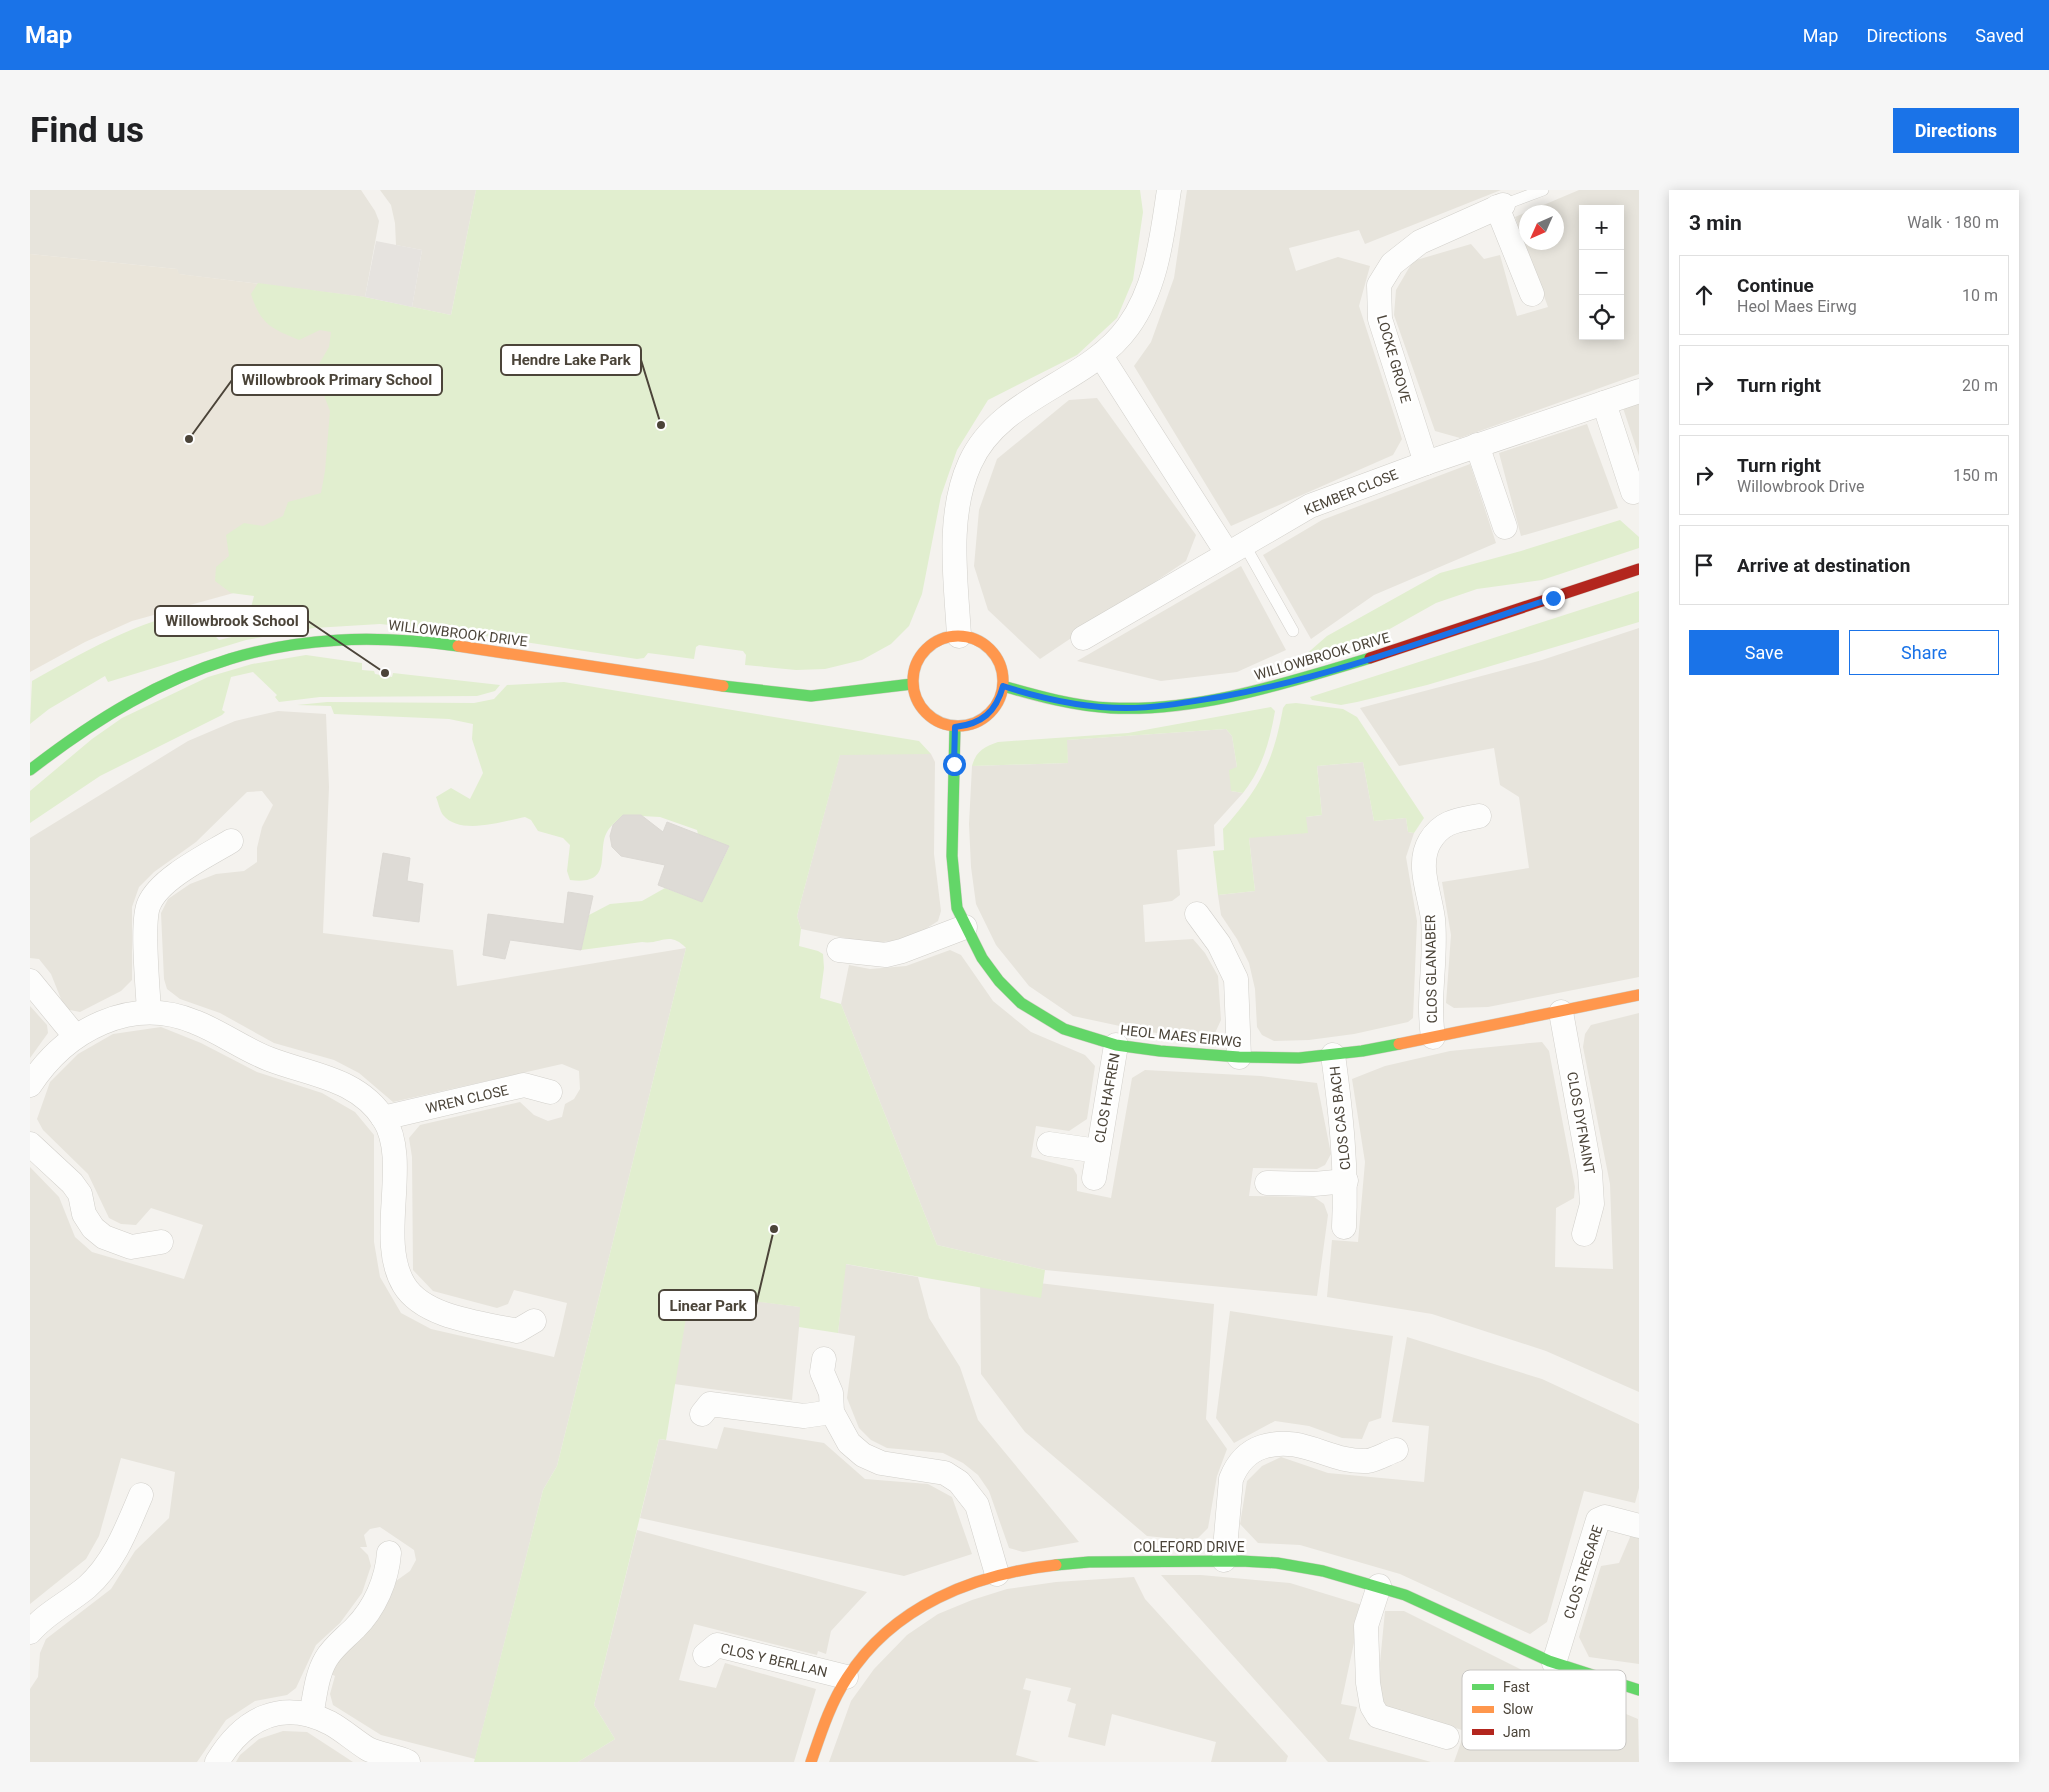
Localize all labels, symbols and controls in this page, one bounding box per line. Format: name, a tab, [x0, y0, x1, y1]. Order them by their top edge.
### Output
text: Map	[25, 21, 72, 49]
text: Map	[1803, 25, 1838, 46]
text: Directions	[1866, 25, 1947, 46]
text: Saved	[1975, 25, 2024, 46]
button: Directions	[1893, 108, 2019, 153]
text: Find us	[30, 110, 144, 151]
north arrow	[1519, 205, 1564, 250]
map controls	[1579, 205, 1624, 340]
button: +	[1579, 205, 1624, 250]
text: 3 min	[1689, 211, 1742, 235]
text: Walk · 180 m	[1907, 213, 1999, 232]
button: −	[1579, 250, 1624, 295]
text: Continue	[1737, 274, 1814, 297]
icon: ahead	[1690, 281, 1718, 309]
text: 10 m	[1962, 286, 1998, 305]
button: locate	[1579, 295, 1624, 340]
text: Heol Maes Eirwg	[1737, 297, 1857, 316]
street label: LOCKE GROVE	[1374, 313, 1414, 405]
callout: Hendre Lake Park	[501, 345, 641, 375]
text: Hendre Lake Park	[511, 351, 632, 369]
callout: Willowbrook Primary School	[232, 365, 442, 395]
text: Willowbrook Primary School	[242, 371, 432, 389]
icon: right	[1690, 371, 1718, 399]
text: Turn right	[1737, 374, 1821, 397]
text: 20 m	[1962, 376, 1998, 395]
text: Turn right	[1737, 454, 1821, 477]
icon: right	[1690, 461, 1718, 489]
street label: KEMBER CLOSE	[1302, 466, 1400, 518]
text: 150 m	[1953, 466, 1998, 485]
text: Willowbrook Drive	[1737, 477, 1865, 496]
icon: arrive	[1690, 551, 1718, 579]
text: Arrive at destination	[1737, 554, 1910, 577]
route end	[1542, 587, 1565, 610]
callout: Willowbrook School	[155, 606, 308, 636]
text: Willowbrook School	[165, 612, 299, 630]
street label: WILLOWBROOK DRIVE	[387, 617, 529, 649]
street label: WILLOWBROOK DRIVE	[1252, 629, 1392, 683]
button: Save	[1689, 630, 1839, 675]
button: Share	[1849, 630, 1999, 675]
route start	[943, 753, 966, 776]
street label: CLOS GLANABER	[1422, 914, 1440, 1023]
street label: HEOL MAES EIRWG	[1119, 1022, 1243, 1050]
street label: CLOS HAFREN	[1091, 1052, 1123, 1144]
street label: CLOS CAS BACH	[1327, 1065, 1353, 1171]
street label: CLOS DYFNAINT	[1564, 1070, 1598, 1176]
street label: WREN CLOSE	[424, 1082, 510, 1116]
callout: Linear Park	[659, 1290, 756, 1320]
text: Linear Park	[670, 1297, 747, 1315]
street label: CLOS TREGARE	[1560, 1523, 1606, 1621]
street label: COLEFORD DRIVE	[1133, 1539, 1245, 1555]
street label: CLOS Y BERLLAN	[719, 1640, 829, 1680]
legend	[1462, 1670, 1626, 1750]
text: Fast	[1503, 1679, 1530, 1695]
text: Slow	[1503, 1701, 1534, 1717]
text: Jam	[1503, 1724, 1531, 1740]

